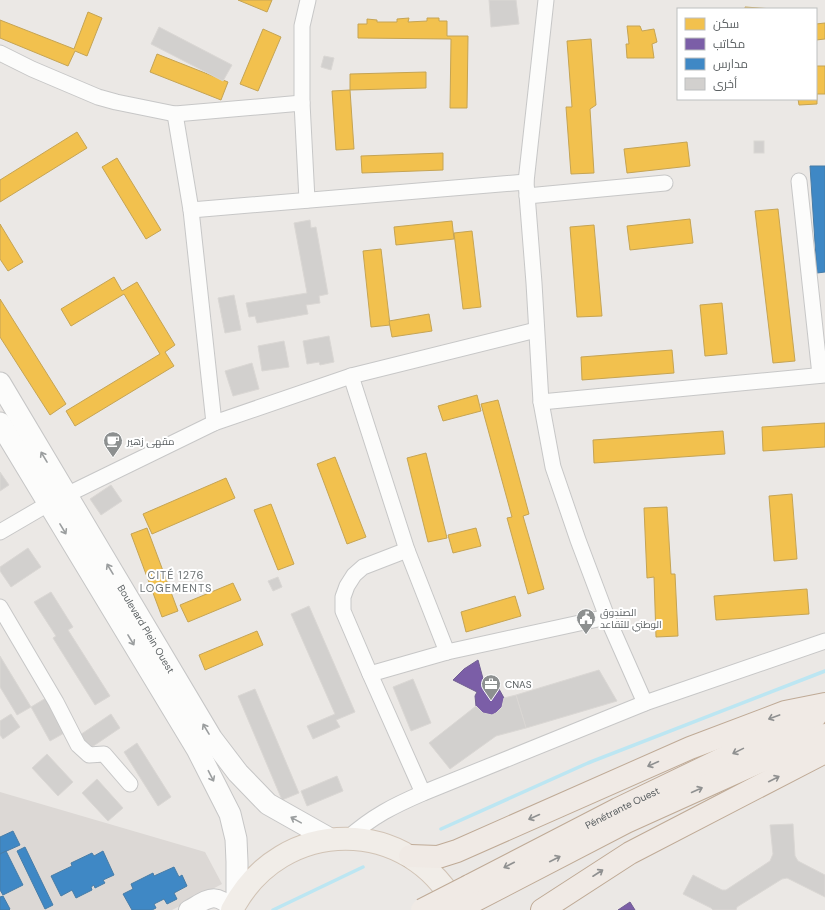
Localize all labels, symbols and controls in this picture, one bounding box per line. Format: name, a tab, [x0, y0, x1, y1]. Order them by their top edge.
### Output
legend	[677, 8, 817, 100]
text: سكن	[713, 16, 739, 32]
text: مكاتب	[713, 36, 745, 52]
text: مدارس	[713, 56, 748, 72]
text: أخرى	[713, 76, 737, 92]
cafe icon: مقهى زهير	[102, 430, 124, 458]
place label: مقهى زهير	[126, 435, 174, 448]
one-way arrow	[40, 452, 48, 463]
one-way arrow	[60, 523, 68, 535]
one-way arrow	[106, 563, 114, 575]
district label: CITÉ 1276 LOGEMENTS	[140, 568, 212, 595]
street label: Boulevard Plein Ouest	[115, 582, 178, 675]
place label: الصندوق الوطني للتقاعد	[600, 606, 662, 632]
public building icon: الصندوق الوطني للتقاعد	[575, 607, 597, 635]
one-way arrow	[127, 634, 135, 646]
office icon: CNAS	[480, 673, 502, 701]
place label: CNAS	[505, 678, 532, 691]
one-way arrow	[768, 713, 780, 721]
one-way arrow	[201, 723, 209, 735]
one-way arrow	[732, 748, 744, 755]
one-way arrow	[647, 761, 659, 768]
one-way arrow	[208, 770, 215, 782]
one-way arrow	[767, 774, 779, 782]
street label: Pénétrante Ouest	[583, 784, 661, 831]
one-way arrow	[690, 786, 702, 793]
one-way arrow	[528, 814, 540, 821]
one-way arrow	[290, 815, 302, 823]
one-way arrow	[548, 855, 560, 862]
one-way arrow	[503, 862, 515, 869]
one-way arrow	[592, 869, 604, 877]

